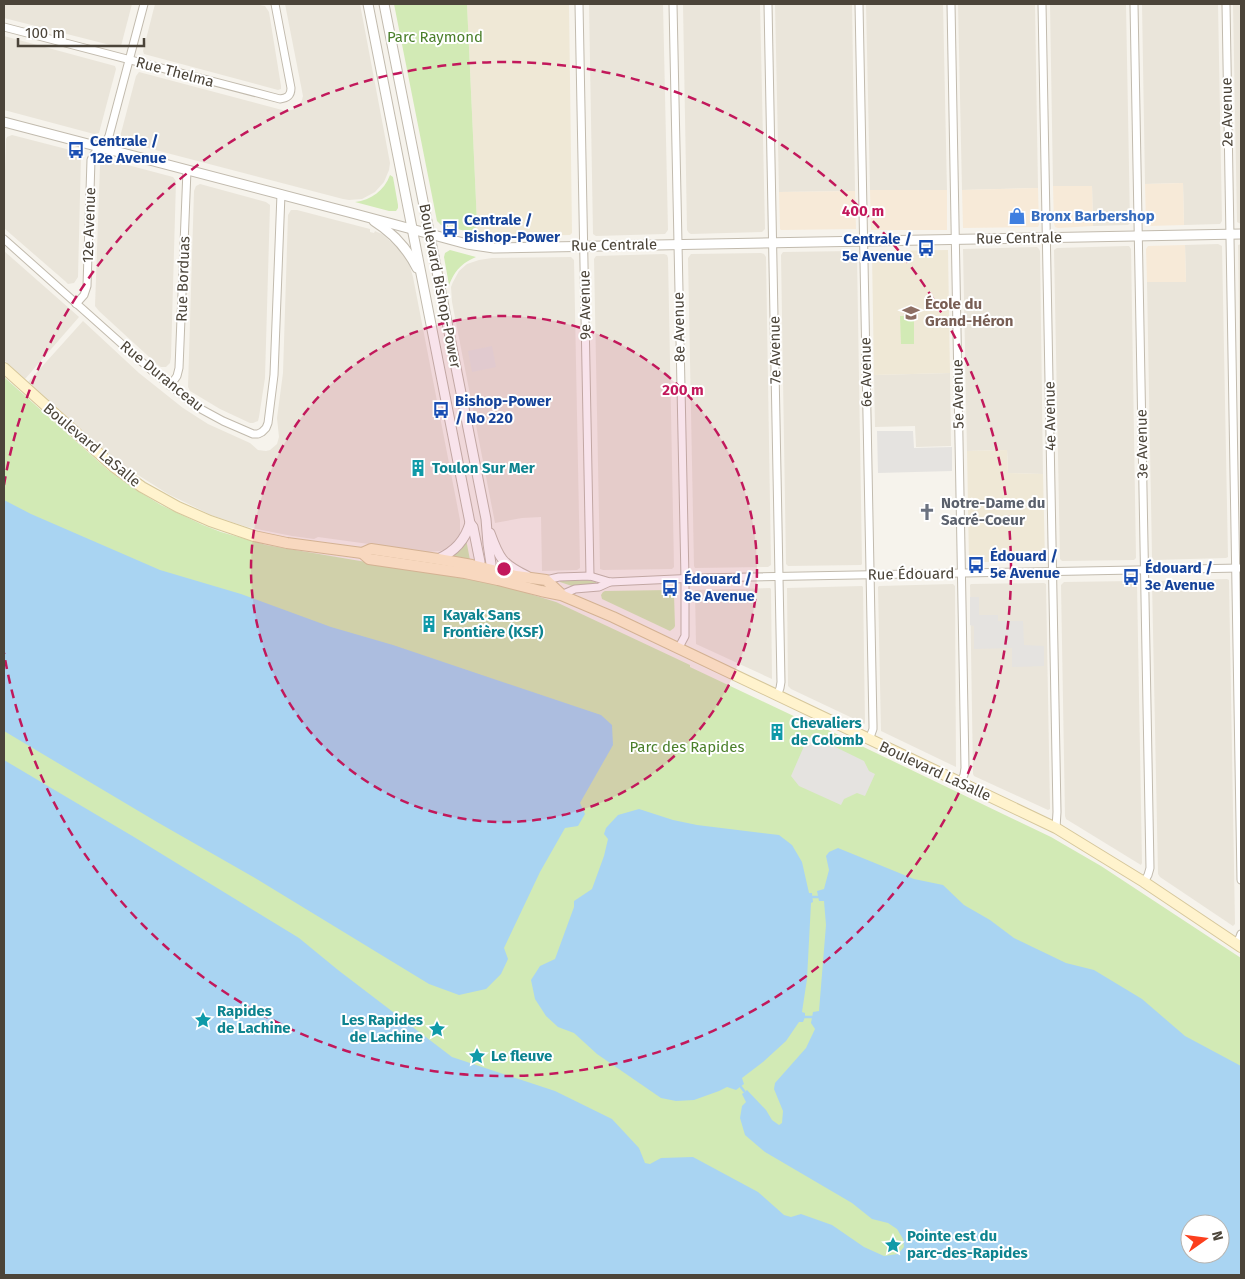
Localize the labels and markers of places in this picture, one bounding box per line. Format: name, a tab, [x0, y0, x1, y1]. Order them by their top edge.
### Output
place label: Centrale / 12e Avenue	[90, 132, 166, 167]
bus stop icon: Centrale / 12e Avenue	[66, 140, 86, 160]
shop icon: Bronx Barbershop	[1007, 206, 1027, 226]
place label: Bronx Barbershop	[1031, 207, 1155, 225]
place label: Centrale / Bishop-Power	[464, 211, 561, 246]
bus stop icon: Centrale / Bishop-Power	[440, 219, 460, 239]
place label: Centrale / 5e Avenue	[842, 230, 912, 265]
bus stop icon: Centrale / 5e Avenue	[916, 238, 936, 258]
place label: École du Grand-Héron	[925, 295, 1013, 330]
school or university icon: École du Grand-Héron	[901, 303, 921, 323]
place label: Bishop-Power / No 220	[455, 392, 552, 427]
bus stop icon: Bishop-Power / No 220	[431, 400, 451, 420]
building icon: Toulon Sur Mer	[408, 458, 428, 478]
place label: Toulon Sur Mer	[432, 459, 536, 477]
place label: Notre-Dame du Sacré-Coeur	[941, 494, 1045, 529]
church icon: Notre-Dame du Sacré-Coeur	[917, 502, 937, 522]
place label: Édouard / 5e Avenue	[990, 547, 1060, 582]
bus stop icon: Édouard / 5e Avenue	[966, 555, 986, 575]
place label: Édouard / 3e Avenue	[1144, 559, 1215, 594]
centre of rings	[495, 560, 513, 578]
bus stop icon: Édouard / 3e Avenue	[1121, 567, 1141, 587]
place label: Édouard / 8e Avenue	[684, 570, 755, 605]
bus stop icon: Édouard / 8e Avenue	[660, 578, 680, 598]
place label: Kayak Sans Frontière (KSF)	[443, 606, 544, 641]
building icon: Kayak Sans Frontière (KSF)	[419, 614, 439, 634]
place label: Chevaliers de Colomb	[791, 714, 864, 749]
building icon: Chevaliers de Colomb	[767, 722, 787, 742]
place label: Rapides de Lachine	[217, 1002, 291, 1037]
place icon: Rapides de Lachine	[193, 1010, 213, 1030]
place label: Les Rapides de Lachine	[342, 1011, 423, 1046]
place icon: Les Rapides de Lachine	[427, 1019, 447, 1039]
place icon: Le fleuve	[467, 1046, 487, 1066]
place label: Le fleuve	[491, 1047, 552, 1065]
place label: Pointe est du parc-des-Rapides	[907, 1227, 1028, 1262]
place icon: Pointe est du parc-des-Rapides	[883, 1235, 903, 1255]

